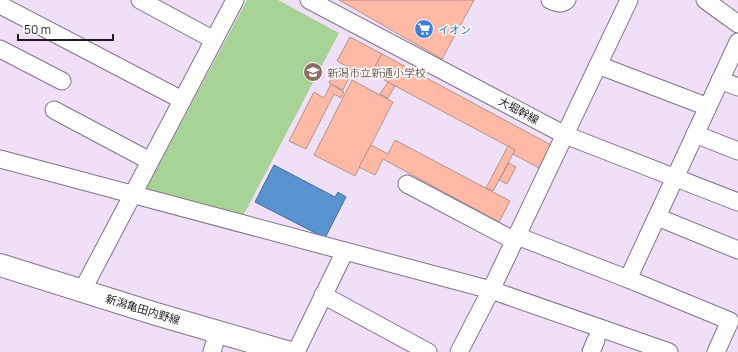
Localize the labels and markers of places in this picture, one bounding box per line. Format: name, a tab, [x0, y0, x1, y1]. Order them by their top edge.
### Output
supermarket icon: イオン	[413, 18, 435, 40]
place label: イオン	[438, 22, 471, 37]
school or university icon: 新潟市立新通小学校	[302, 61, 324, 83]
place label: 新潟市立新通小学校	[327, 65, 426, 80]

